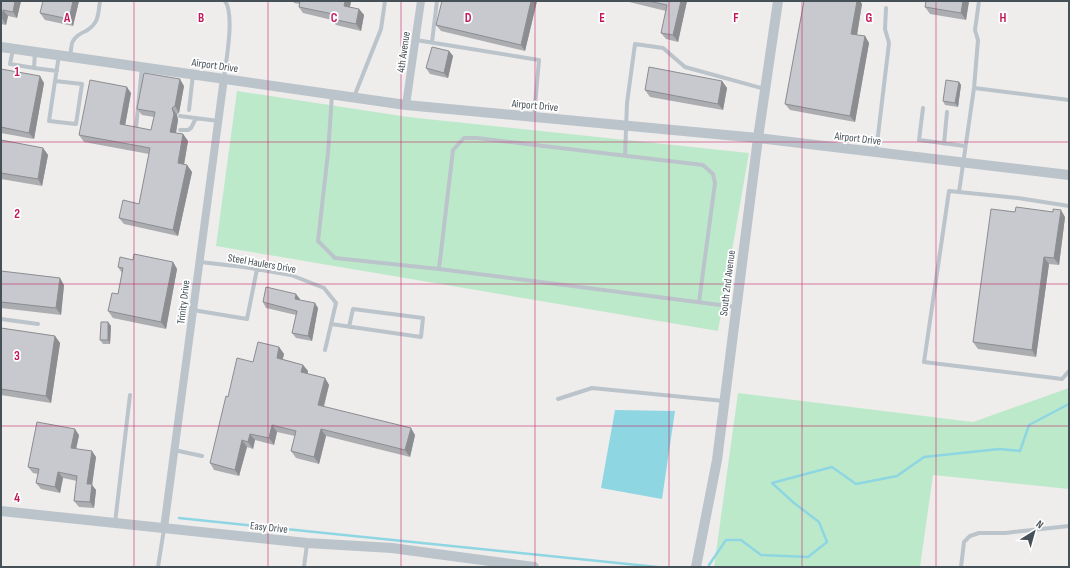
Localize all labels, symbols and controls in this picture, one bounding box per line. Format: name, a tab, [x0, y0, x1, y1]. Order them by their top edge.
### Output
text: A	[63, 10, 71, 26]
text: B	[198, 10, 204, 26]
text: C	[331, 10, 338, 26]
text: D	[465, 10, 472, 26]
text: E	[599, 10, 605, 26]
text: F	[733, 10, 739, 26]
text: G	[866, 10, 873, 26]
text: H	[1000, 10, 1007, 26]
street label: 4th Avenue	[394, 31, 413, 73]
street label: Airport Drive	[190, 56, 239, 75]
text: 1	[14, 64, 20, 80]
street label: Airport Drive	[510, 97, 559, 114]
street label: Airport Drive	[833, 129, 882, 148]
text: 2	[14, 206, 20, 222]
street label: South 2nd Avenue	[717, 249, 738, 317]
street label: Steel Haulers Drive	[227, 251, 297, 276]
street label: Trinity Drive	[174, 279, 193, 325]
text: 3	[14, 348, 20, 364]
text: 4	[14, 490, 20, 506]
north arrow	[1014, 512, 1054, 552]
text: N	[1033, 517, 1046, 531]
street label: Easy Drive	[250, 519, 288, 536]

